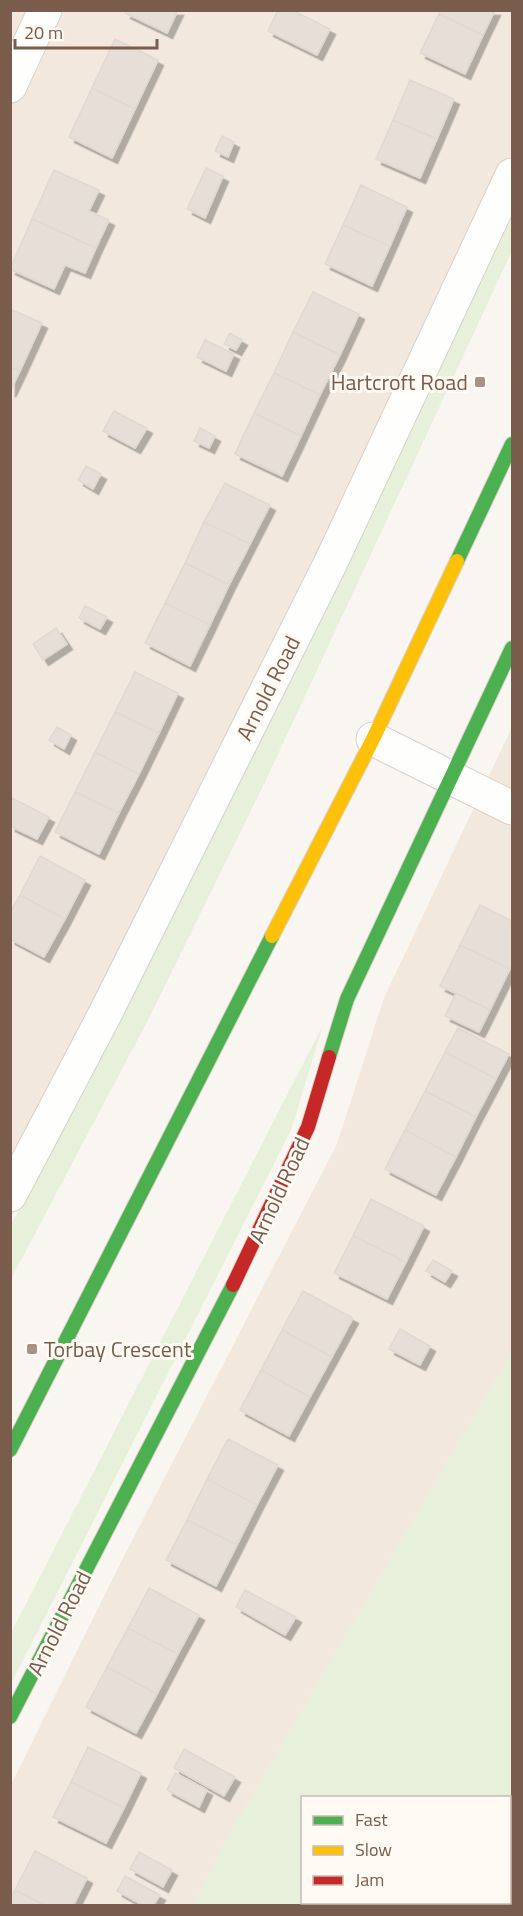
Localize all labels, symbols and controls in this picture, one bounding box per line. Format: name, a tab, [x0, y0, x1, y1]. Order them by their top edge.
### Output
scale bar	[15, 12, 158, 50]
text: 20 m	[24, 19, 63, 46]
place label: Hartcroft Road	[331, 365, 468, 399]
marker: Hartcroft Road	[473, 375, 487, 389]
street label: Arnold Road	[227, 630, 309, 746]
street label: Arnold Road	[240, 1131, 318, 1249]
place label: Torbay Crescent	[44, 1332, 192, 1366]
marker: Torbay Crescent	[25, 1342, 39, 1356]
street label: Arnold Road	[18, 1565, 100, 1681]
legend	[301, 1796, 511, 1904]
text: Fast	[355, 1806, 388, 1833]
text: Slow	[355, 1836, 392, 1863]
text: Jam	[355, 1866, 384, 1893]

